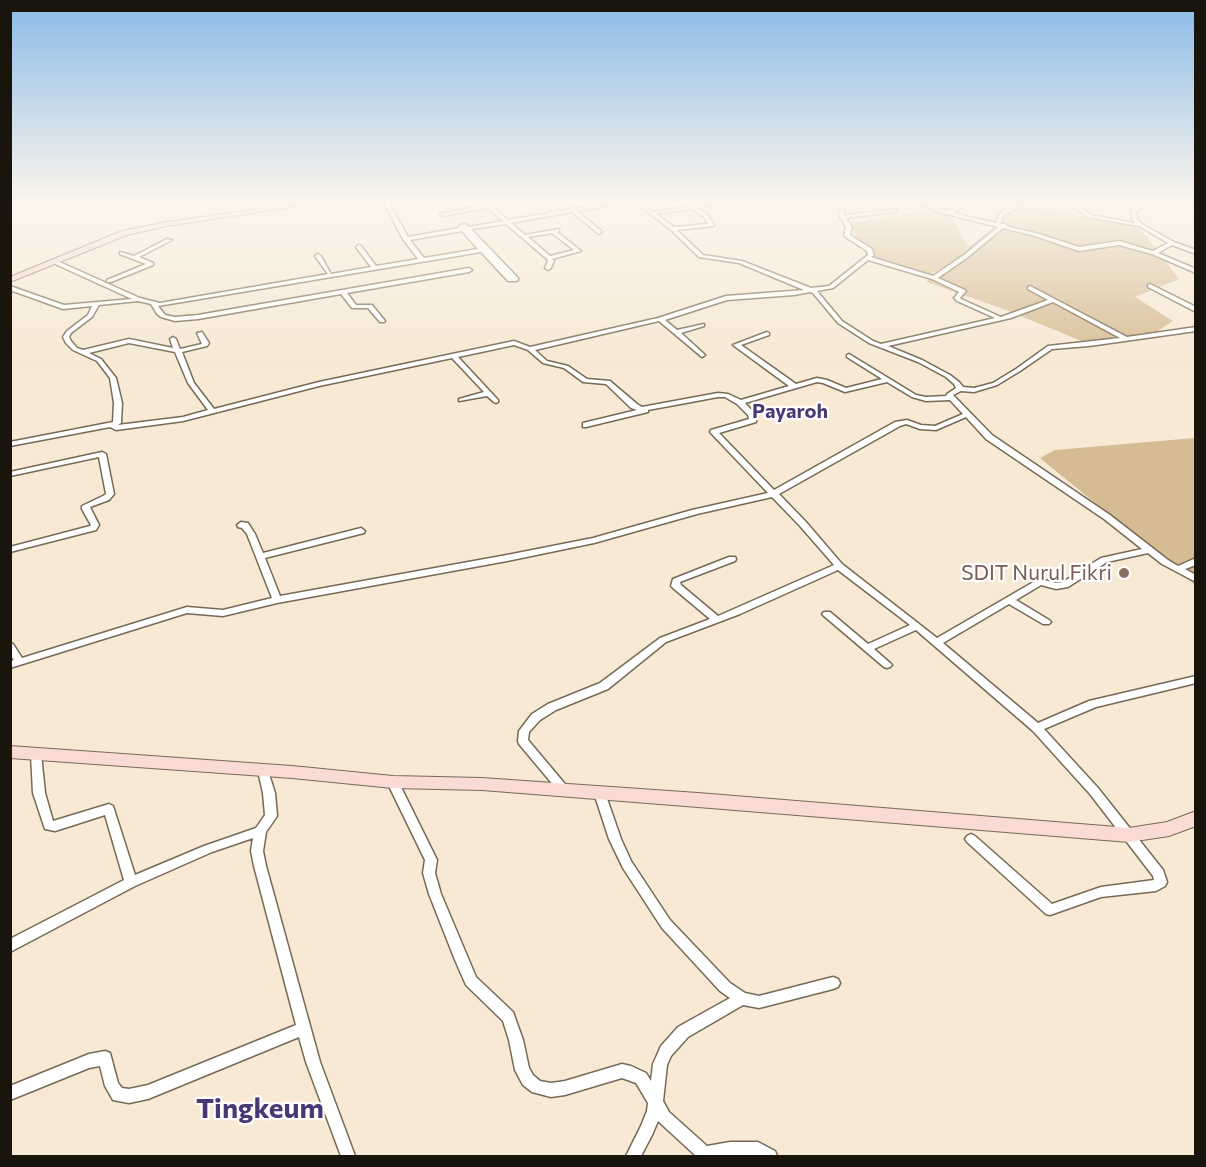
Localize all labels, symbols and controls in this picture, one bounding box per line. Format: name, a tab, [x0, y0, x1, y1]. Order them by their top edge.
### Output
district label: Payaroh	[752, 399, 828, 423]
place label: SDIT Nurul Fikri	[961, 560, 1112, 586]
marker: SDIT Nurul Fikri	[1117, 566, 1131, 580]
district label: Tingkeum	[196, 1092, 324, 1126]

